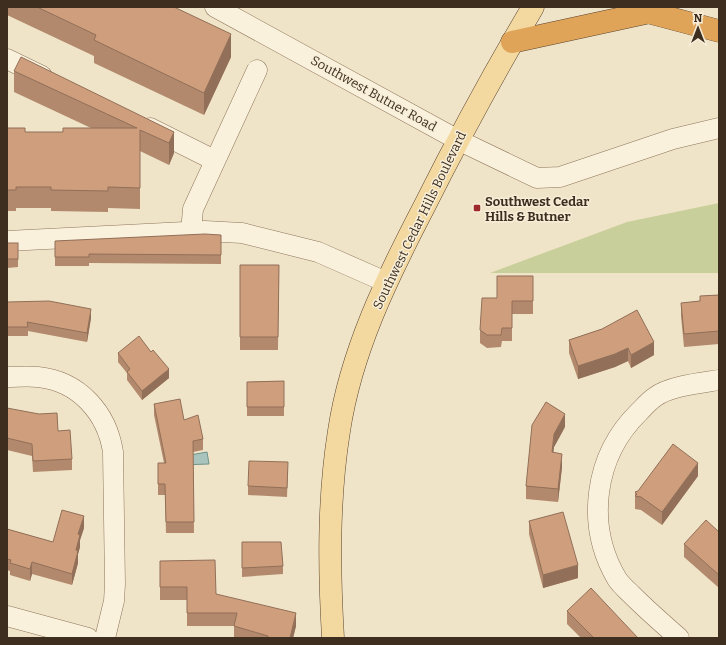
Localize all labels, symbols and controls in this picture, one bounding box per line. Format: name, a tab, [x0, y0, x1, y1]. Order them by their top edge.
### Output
north arrow	[678, 8, 718, 48]
text: N	[694, 12, 703, 25]
street label: Southwest Butner Road	[308, 53, 440, 134]
street label: Southwest Cedar Hills Boulevard	[370, 129, 469, 312]
place label: Southwest Cedar Hills & Butner	[485, 194, 589, 224]
marker: Southwest Cedar Hills & Butner	[472, 203, 482, 213]

